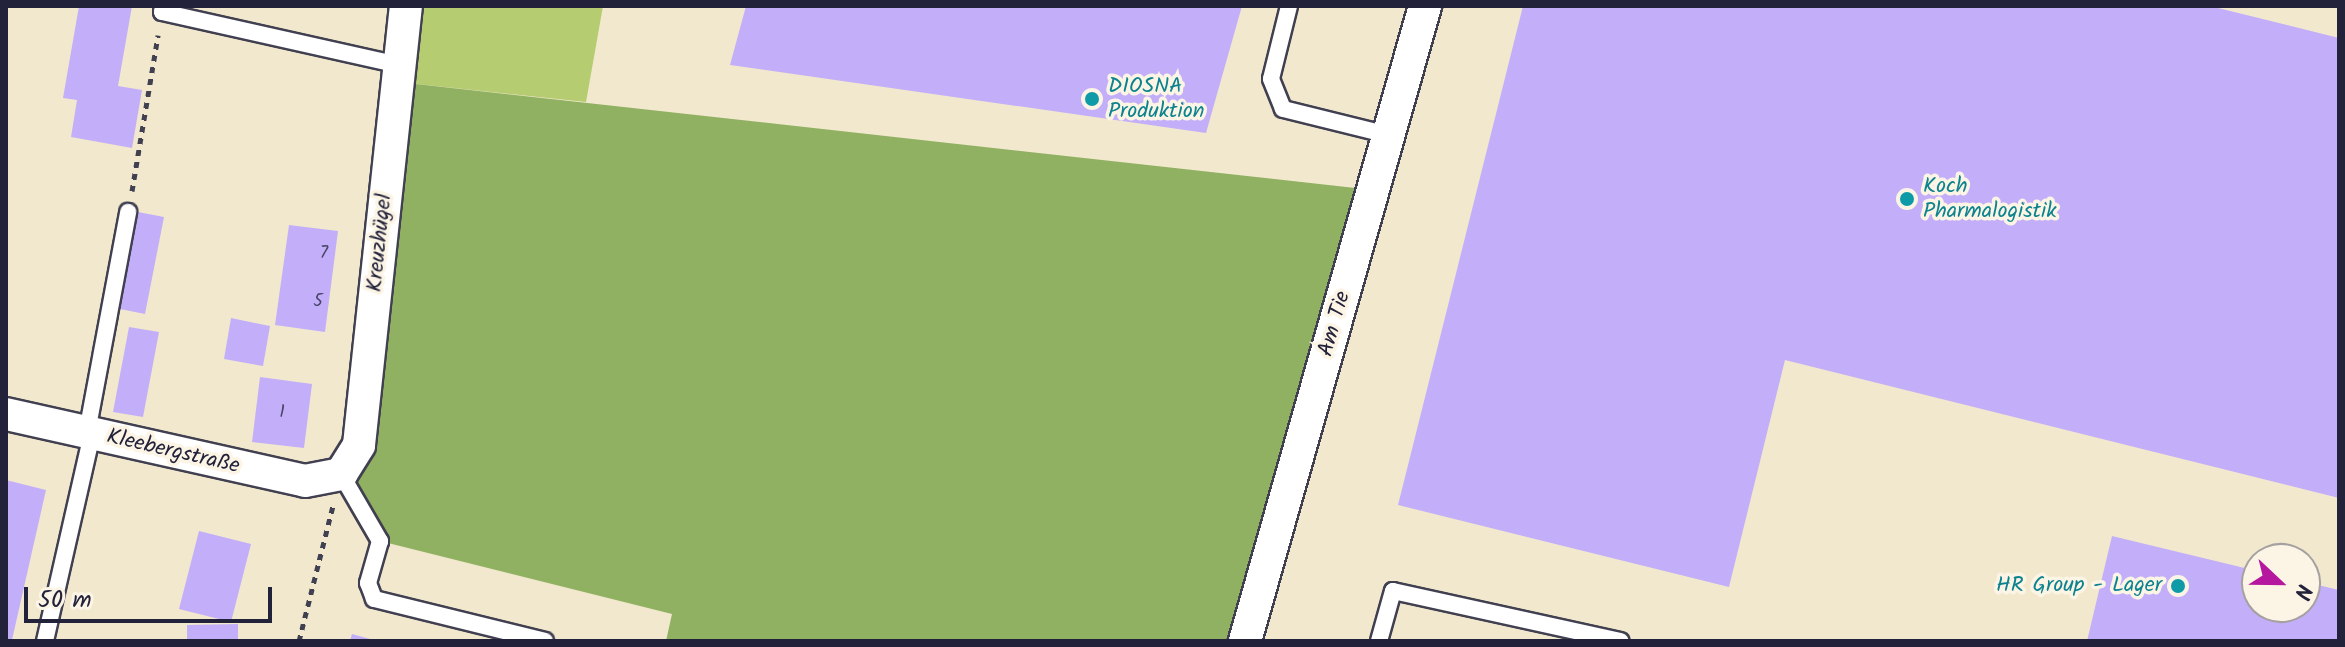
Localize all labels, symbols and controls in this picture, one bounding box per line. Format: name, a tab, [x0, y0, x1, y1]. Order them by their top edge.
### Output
place label: DIOSNA Produktion	[1108, 73, 1205, 124]
marker: DIOSNA Produktion	[1083, 90, 1101, 108]
place label: Koch Pharmalogistik	[1923, 173, 2057, 224]
marker: Koch Pharmalogistik	[1898, 190, 1916, 208]
street label: Kreuzhügel	[362, 193, 398, 293]
house number: 7	[320, 243, 328, 265]
street label: Am Tie	[1313, 288, 1357, 360]
house number: 5	[313, 291, 323, 313]
house number: 1	[279, 402, 285, 424]
street label: Kleebergstraße	[104, 424, 242, 480]
north arrow	[2241, 543, 2321, 623]
scale bar	[28, 571, 276, 621]
place label: HR Group - Lager	[1996, 573, 2162, 599]
marker: HR Group - Lager	[2169, 577, 2187, 595]
text: N	[2283, 578, 2321, 604]
text: 50 m	[38, 581, 92, 620]

